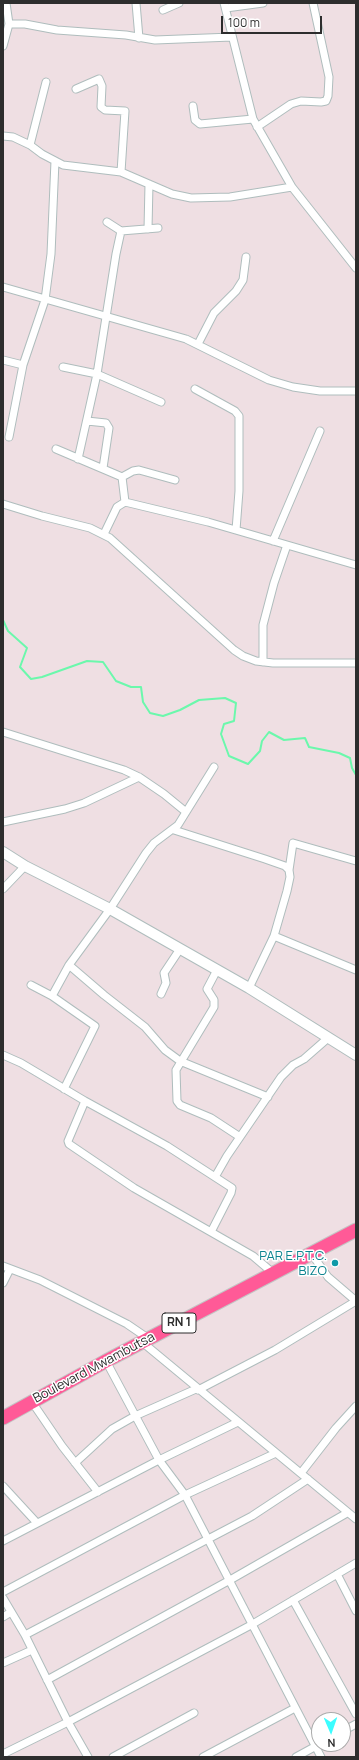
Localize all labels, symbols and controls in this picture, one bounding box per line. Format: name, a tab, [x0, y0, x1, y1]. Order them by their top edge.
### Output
scale bar	[223, 8, 324, 34]
text: 100 m	[228, 14, 260, 31]
place label: PAR E.P.T.C. BIZO	[259, 1248, 327, 1279]
marker: PAR E.P.T.C. BIZO	[330, 1258, 340, 1268]
road number: RN 1	[162, 1313, 196, 1333]
street label: Boulevard Mwambutsa	[31, 1329, 157, 1407]
north arrow	[311, 1712, 351, 1752]
text: N	[327, 1736, 336, 1751]

